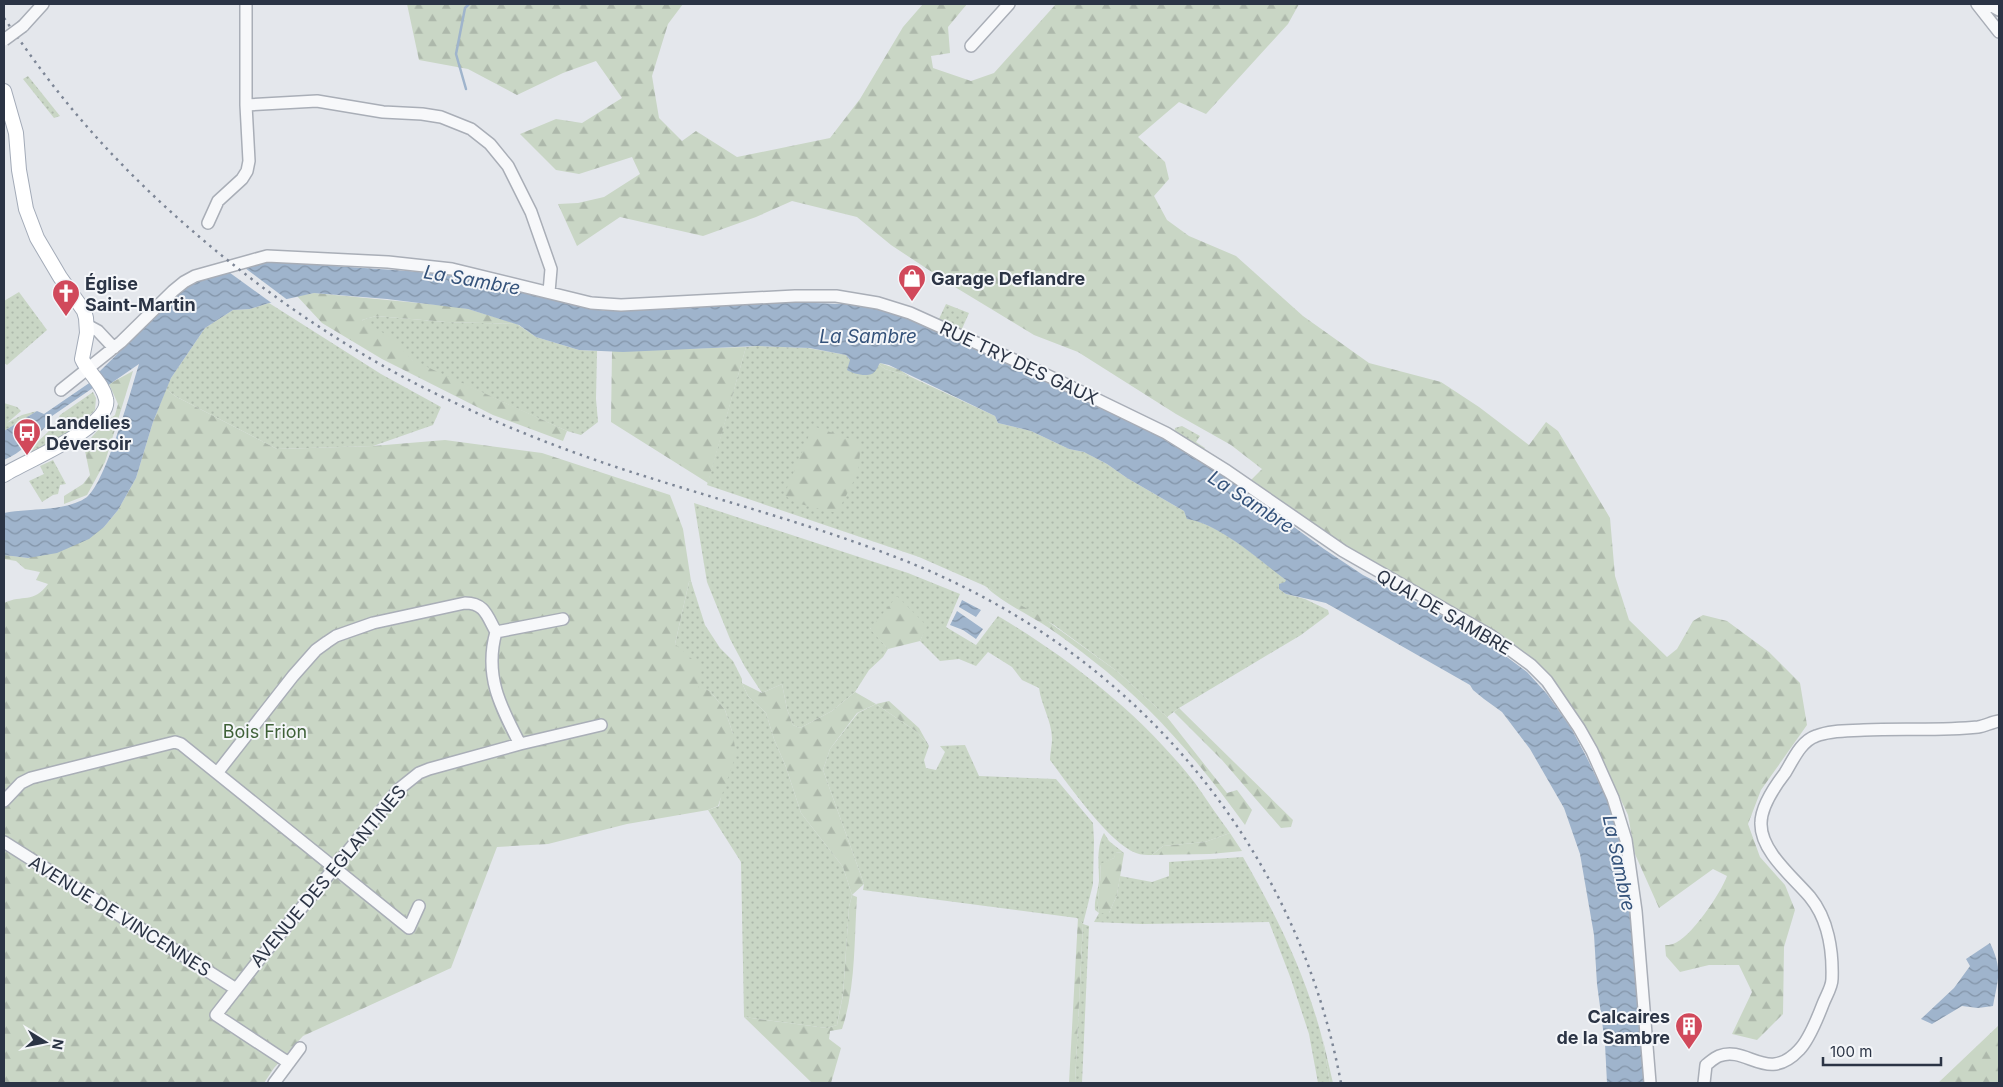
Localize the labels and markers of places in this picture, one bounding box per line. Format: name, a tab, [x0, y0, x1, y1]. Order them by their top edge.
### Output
shop icon: Garage Deflandre	[897, 263, 927, 302]
place label: Garage Deflandre	[931, 268, 1086, 289]
place label: Église Saint-Martin	[85, 273, 196, 315]
church icon: Église Saint-Martin	[51, 278, 81, 317]
place label: Landelies Déversoir	[46, 412, 131, 454]
bus stop icon: Landelies Déversoir	[12, 417, 42, 456]
place label: Calcaires de la Sambre	[1556, 1006, 1670, 1048]
building icon: Calcaires de la Sambre	[1674, 1011, 1704, 1050]

